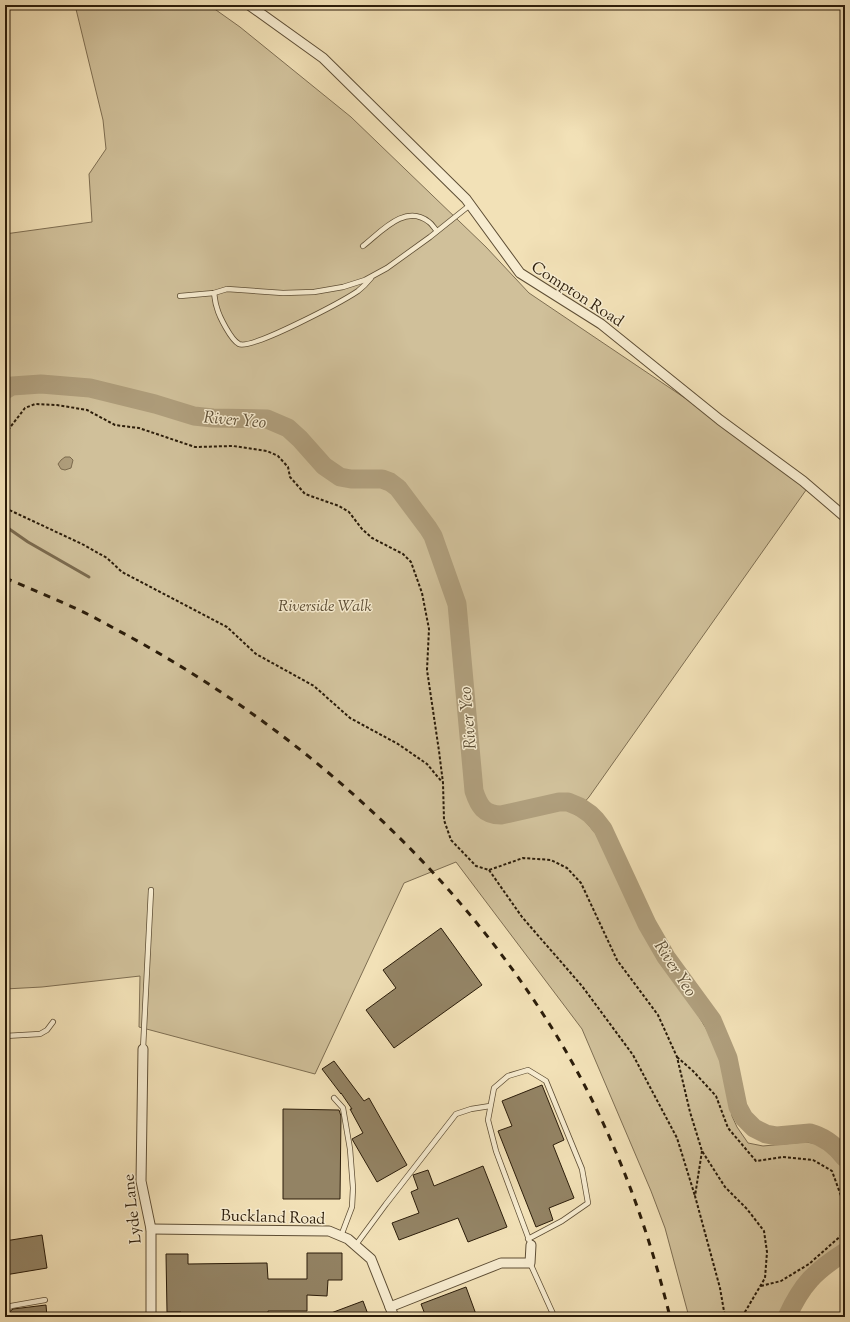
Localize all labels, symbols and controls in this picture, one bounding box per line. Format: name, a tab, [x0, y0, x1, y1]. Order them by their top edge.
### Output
street label: Compton Road	[526, 257, 627, 334]
water label: River Yeo	[203, 406, 268, 436]
park label: Riverside Walk	[278, 596, 372, 619]
water label: River Yeo	[454, 685, 484, 750]
water label: River Yeo	[647, 936, 702, 1002]
street label: Lyde Lane	[118, 1173, 149, 1245]
street label: Buckland Road	[220, 1205, 326, 1232]

